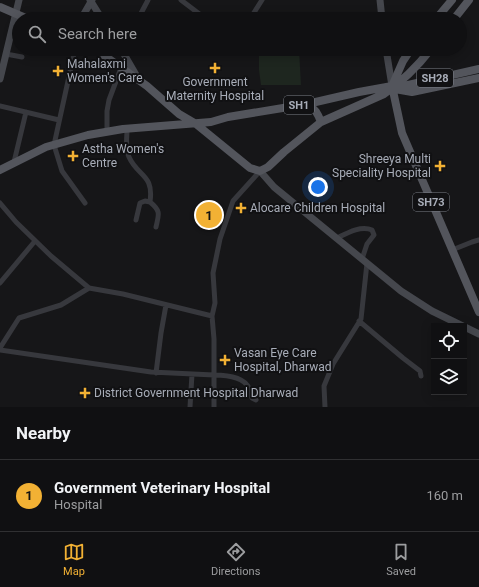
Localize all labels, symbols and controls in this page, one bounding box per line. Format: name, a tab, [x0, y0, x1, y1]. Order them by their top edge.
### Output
search box	[12, 12, 467, 56]
icon: search	[26, 23, 48, 45]
text: Search here	[58, 25, 137, 43]
place label: Mahalaxmi Women's Care	[67, 57, 143, 85]
marker: Government Maternity Hospital	[209, 62, 221, 74]
marker: Mahalaxmi Women's Care	[52, 65, 64, 77]
road number: SH28	[417, 69, 453, 87]
place label: Government Maternity Hospital	[166, 75, 264, 103]
road number: SH1	[284, 96, 314, 114]
place label: Astha Women's Centre	[82, 142, 164, 170]
marker: Astha Women's Centre	[67, 150, 79, 162]
place label: Shreeya Multi Speciality Hospital	[332, 152, 431, 180]
marker: Shreeya Multi Speciality Hospital	[434, 160, 446, 172]
your location	[308, 177, 328, 197]
road number: SH73	[413, 193, 449, 211]
pin: 1	[196, 200, 222, 230]
place label: Alocare Children Hospital	[250, 201, 385, 215]
marker: Alocare Children Hospital	[235, 202, 247, 214]
map controls	[431, 323, 467, 395]
button: locate	[431, 323, 467, 359]
place label: Vasan Eye Care Hospital, Dharwad	[234, 346, 331, 374]
marker: Vasan Eye Care Hospital, Dharwad	[219, 354, 231, 366]
button: layers	[431, 359, 467, 395]
place label: District Government Hospital Dharwad	[94, 386, 298, 400]
marker: District Government Hospital Dharwad	[79, 387, 91, 399]
text: Nearby	[16, 423, 71, 443]
text: Government Veterinary Hospital	[54, 479, 270, 497]
text: 1	[25, 488, 33, 503]
text: 160 m	[426, 488, 463, 503]
text: Hospital	[54, 497, 102, 512]
tab: Map	[63, 541, 85, 578]
tab: Directions	[211, 541, 260, 578]
tab: Saved	[386, 541, 416, 578]

